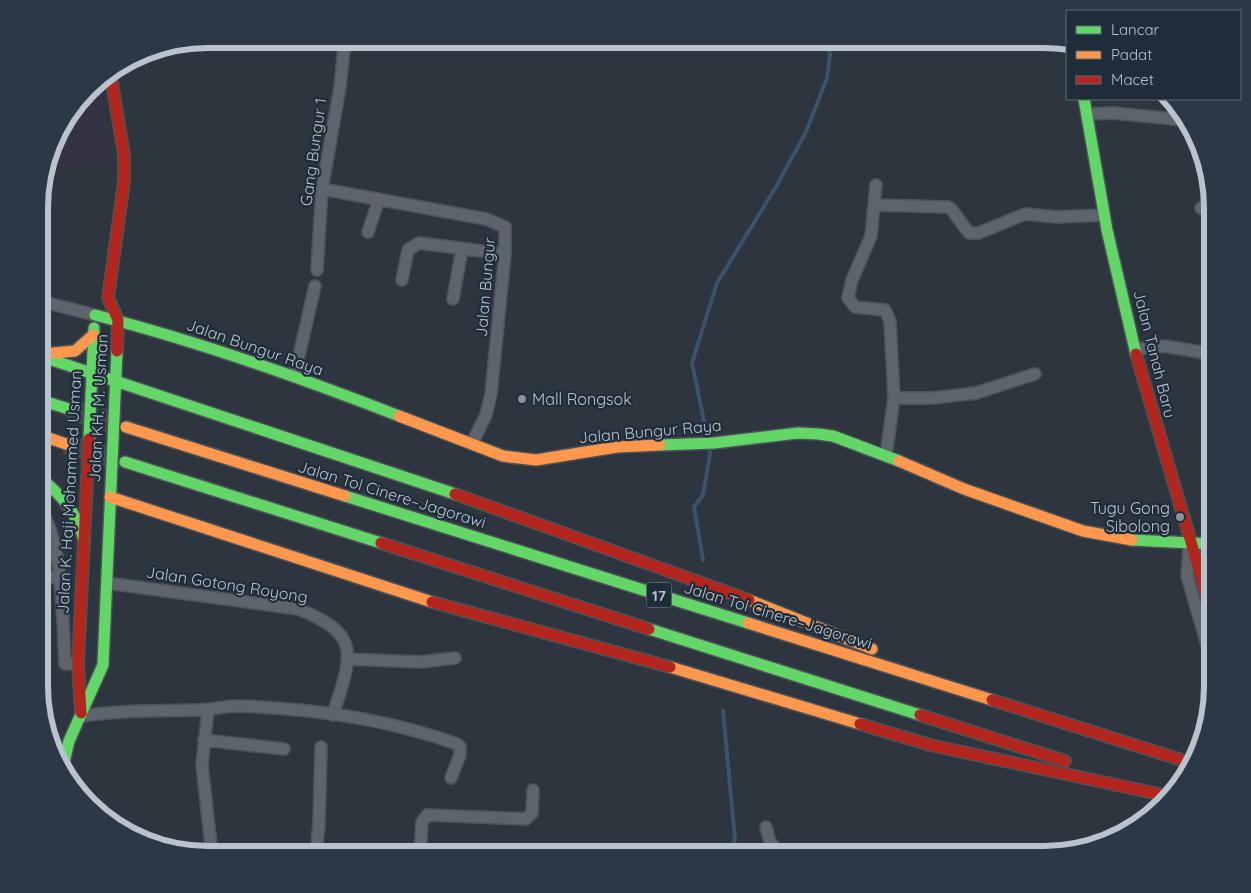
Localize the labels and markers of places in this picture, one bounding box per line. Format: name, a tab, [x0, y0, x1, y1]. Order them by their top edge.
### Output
place label: Mall Rongsok	[532, 389, 632, 409]
marker: Mall Rongsok	[516, 393, 528, 405]
place label: Tugu Gong Sibolong	[1090, 498, 1170, 536]
marker: Tugu Gong Sibolong	[1174, 511, 1186, 523]

